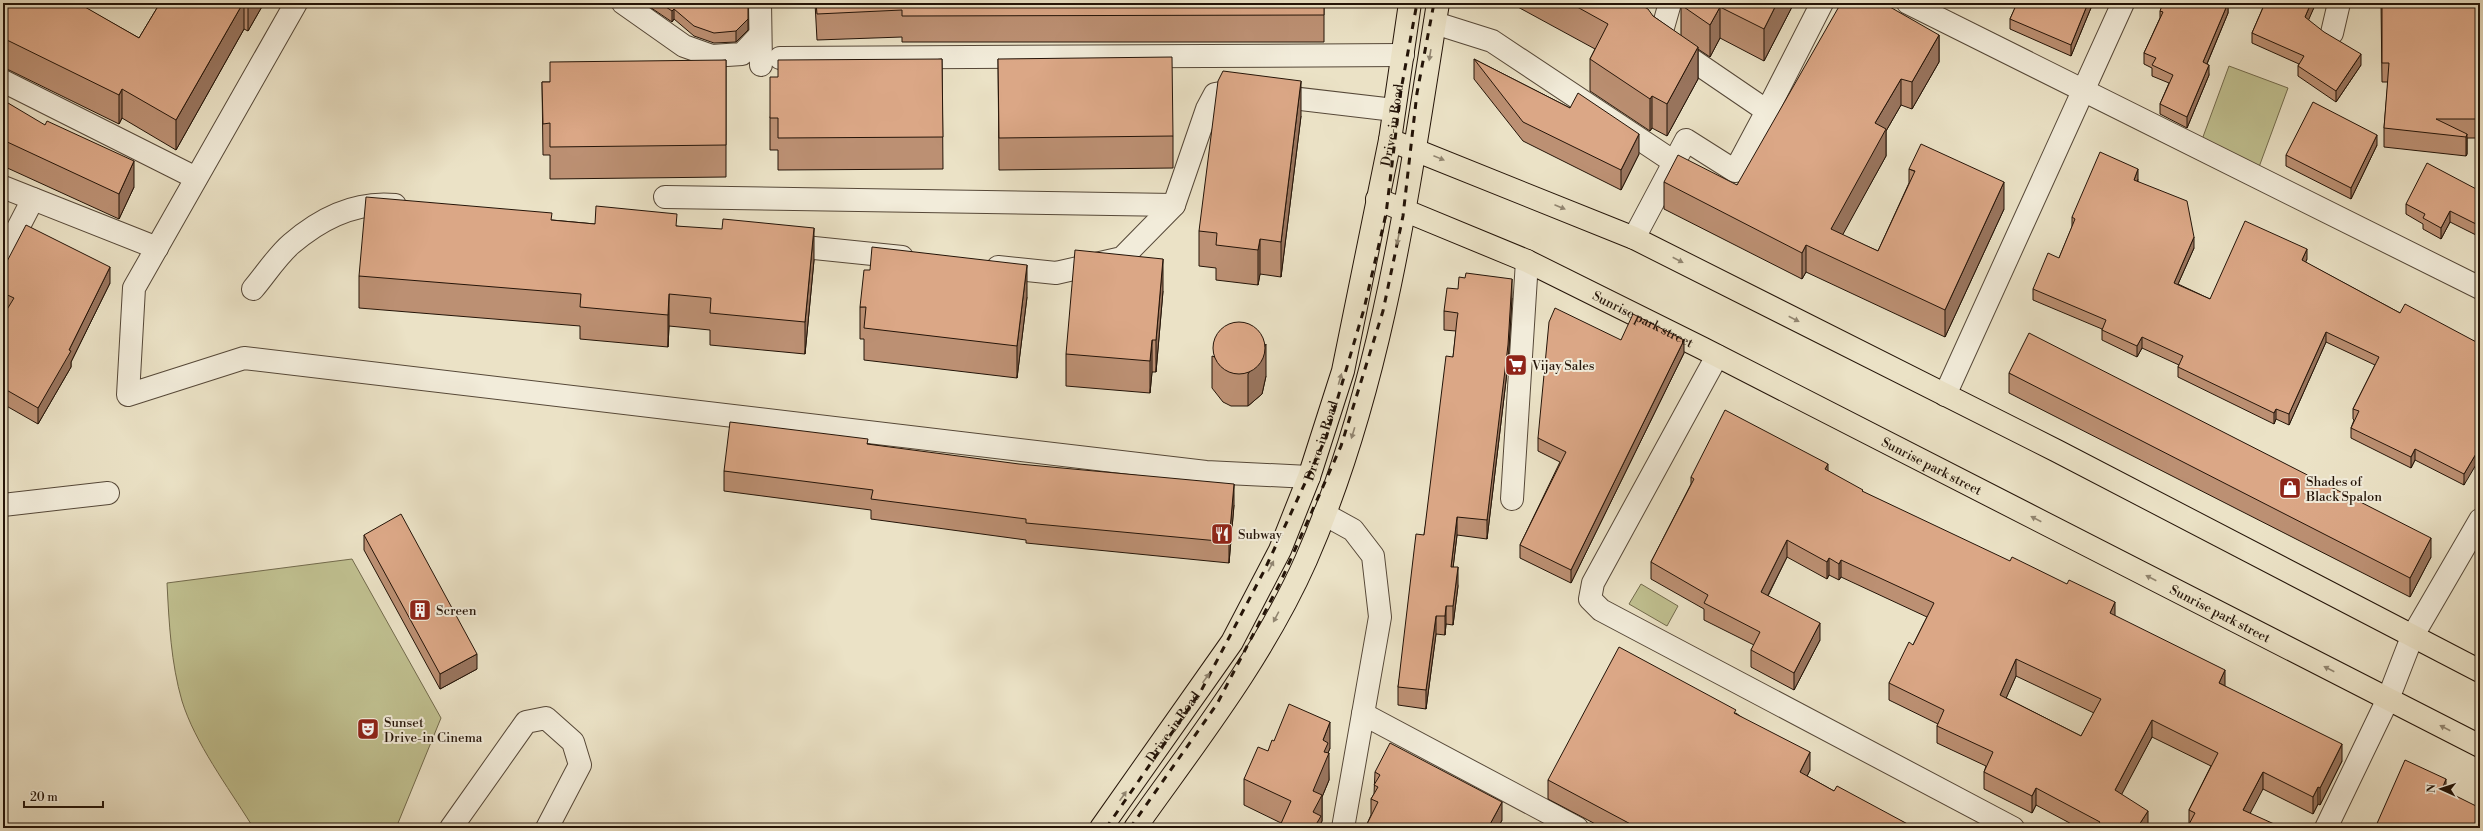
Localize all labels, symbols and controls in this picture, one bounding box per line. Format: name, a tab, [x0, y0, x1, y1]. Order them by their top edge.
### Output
one-way arrow	[1427, 49, 1433, 61]
street label: Drive-in Road	[1378, 82, 1407, 168]
one-way arrow	[1434, 156, 1446, 162]
one-way arrow	[1555, 204, 1567, 210]
one-way arrow	[1394, 232, 1400, 245]
one-way arrow	[1673, 257, 1684, 263]
street label: Sunrise park street	[1590, 288, 1696, 352]
one-way arrow	[1789, 316, 1800, 322]
supermarket icon: Vijay Sales	[1503, 352, 1529, 378]
place label: Vijay Sales	[1531, 358, 1595, 374]
one-way arrow	[1337, 373, 1343, 385]
street label: Drive-in Road	[1301, 398, 1342, 483]
one-way arrow	[1350, 428, 1356, 440]
street label: Sunrise park street	[1879, 434, 1985, 499]
place label: Shades of Black Spalon	[2305, 474, 2382, 505]
shop icon: Shades of Black Spalon	[2277, 475, 2303, 501]
one-way arrow	[2030, 515, 2041, 522]
restaurant icon: Subway	[1209, 521, 1235, 547]
place label: Subway	[1238, 527, 1283, 543]
one-way arrow	[1268, 560, 1275, 572]
one-way arrow	[2146, 575, 2157, 581]
street label: Sunrise park street	[2167, 582, 2273, 647]
building icon: Screen	[407, 597, 433, 623]
place label: Screen	[436, 603, 477, 619]
one-way arrow	[1273, 612, 1279, 623]
one-way arrow	[2324, 666, 2335, 672]
one-way arrow	[1202, 673, 1210, 684]
street label: Drive-in Road	[1143, 688, 1204, 766]
place label: Sunset Drive-in Cinema	[384, 715, 483, 746]
theatre icon: Sunset Drive-in Cinema	[355, 716, 381, 742]
one-way arrow	[2439, 725, 2451, 731]
north arrow	[2421, 769, 2461, 809]
scale bar	[24, 783, 103, 809]
text: N	[2425, 784, 2439, 793]
text: 20 m	[30, 790, 58, 805]
one-way arrow	[1119, 791, 1127, 801]

